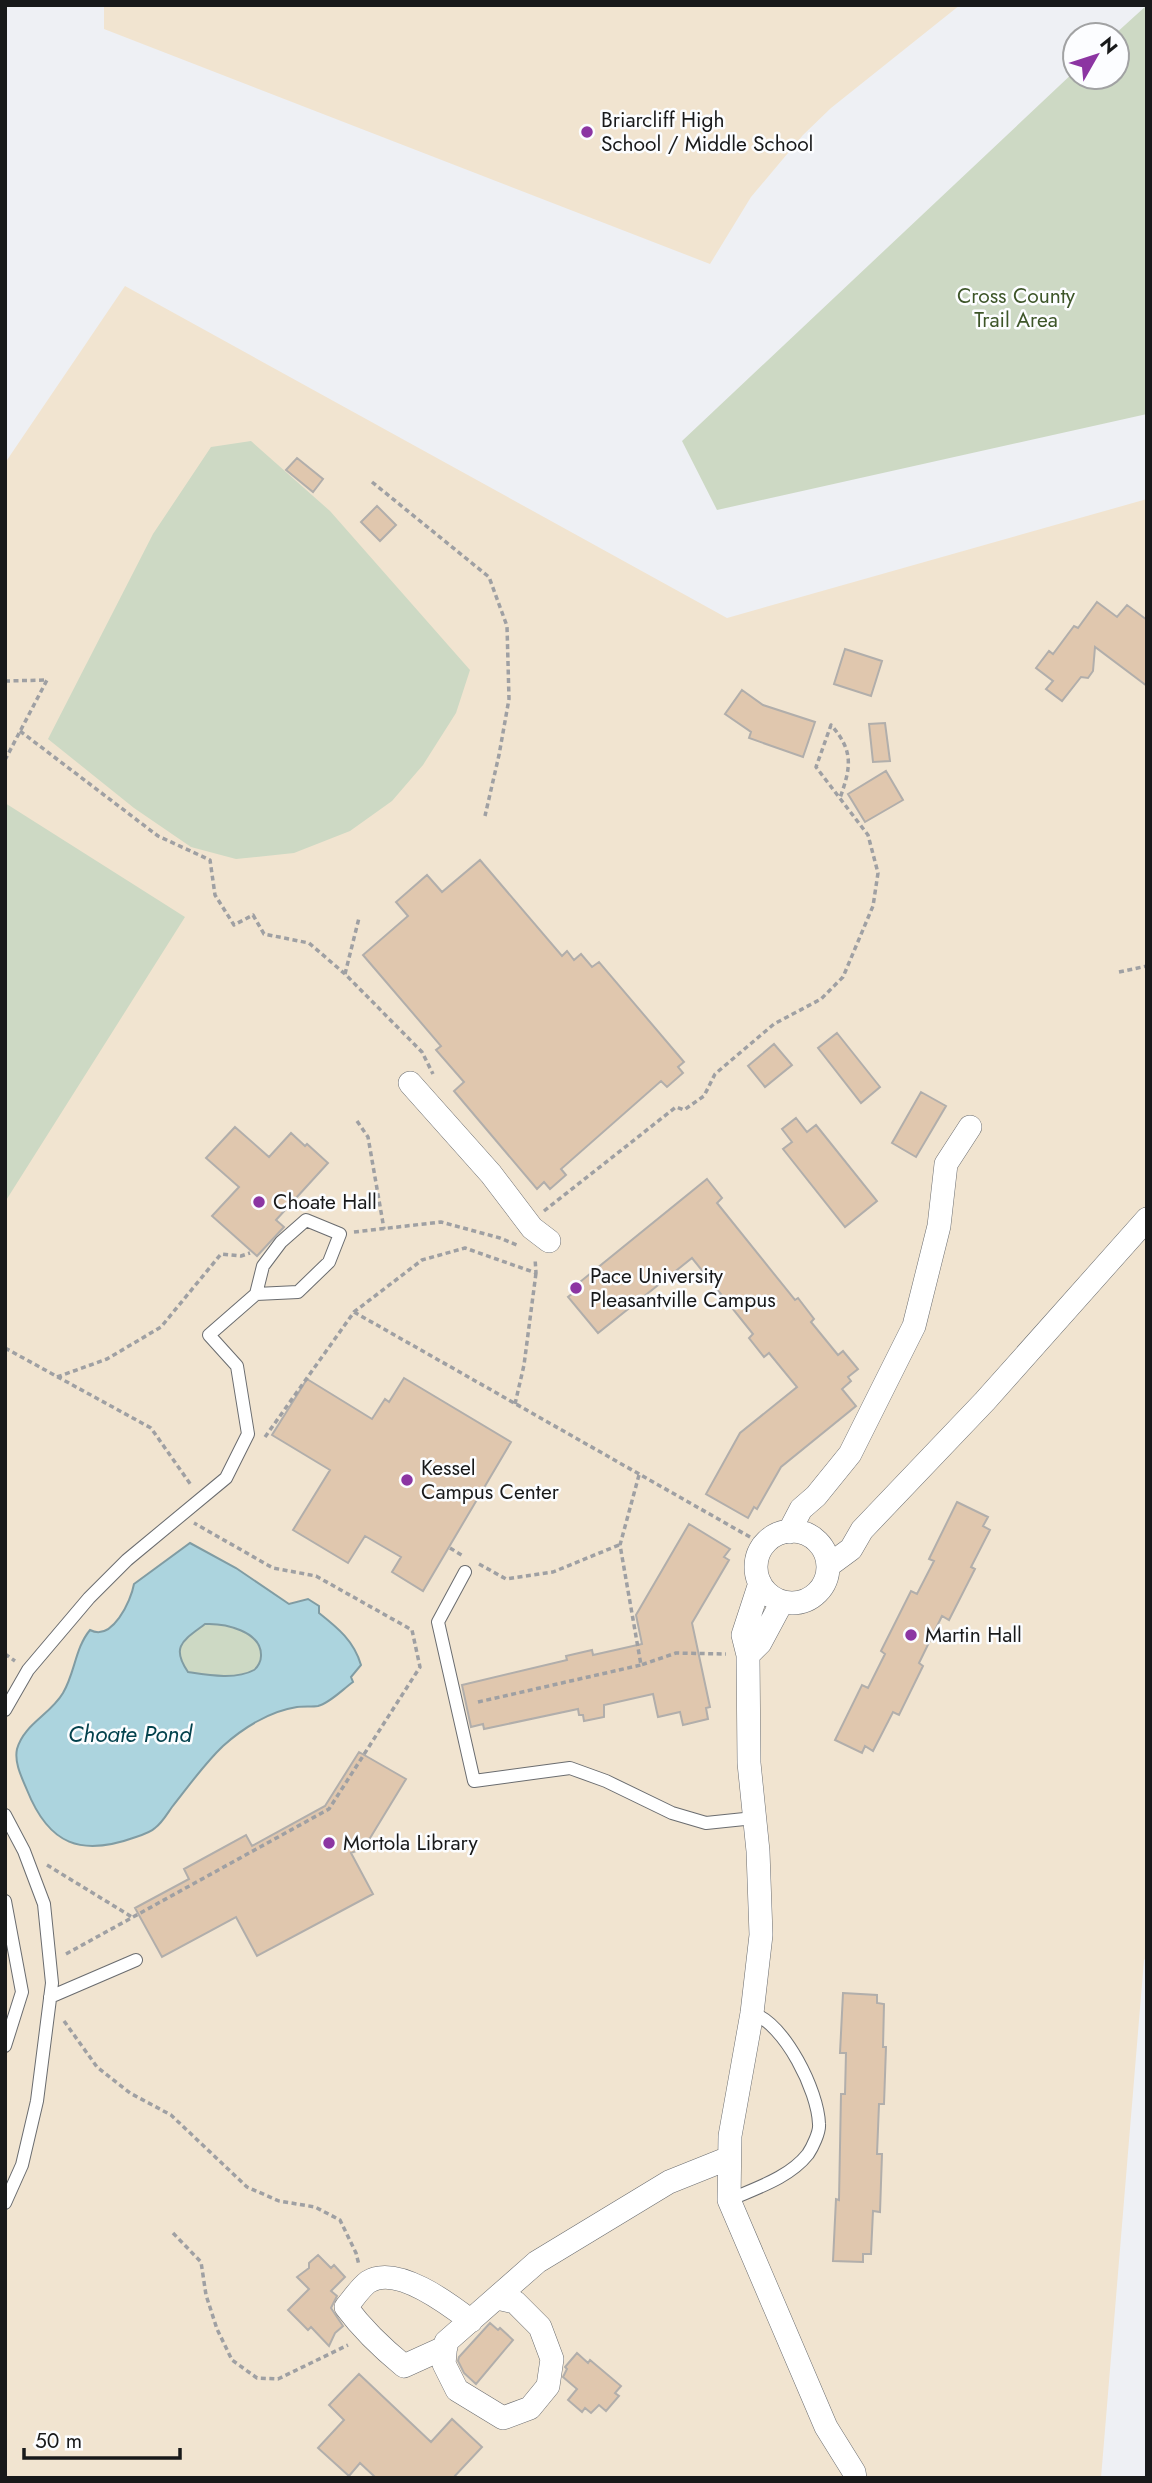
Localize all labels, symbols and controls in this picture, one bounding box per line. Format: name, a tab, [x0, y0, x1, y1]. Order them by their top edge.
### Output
north arrow	[1061, 21, 1131, 91]
text: N	[1094, 31, 1124, 60]
place label: Briarcliff High School / Middle School	[601, 105, 813, 159]
marker: Briarcliff High School / Middle School	[579, 124, 595, 140]
park label: Cross County Trail Area	[957, 281, 1076, 335]
place label: Choate Hall	[273, 1187, 377, 1217]
marker: Choate Hall	[251, 1194, 267, 1210]
place label: Pace University Pleasantville Campus	[590, 1261, 776, 1315]
marker: Pace University Pleasantville Campus	[568, 1280, 584, 1296]
place label: Kessel Campus Center	[421, 1453, 560, 1507]
marker: Kessel Campus Center	[399, 1472, 415, 1488]
place label: Martin Hall	[925, 1620, 1022, 1650]
marker: Martin Hall	[903, 1627, 919, 1643]
water label: Choate Pond	[68, 1717, 193, 1751]
place label: Mortola Library	[343, 1828, 478, 1858]
marker: Mortola Library	[321, 1835, 337, 1851]
scale bar	[24, 2416, 180, 2460]
text: 50 m	[35, 2426, 82, 2456]

